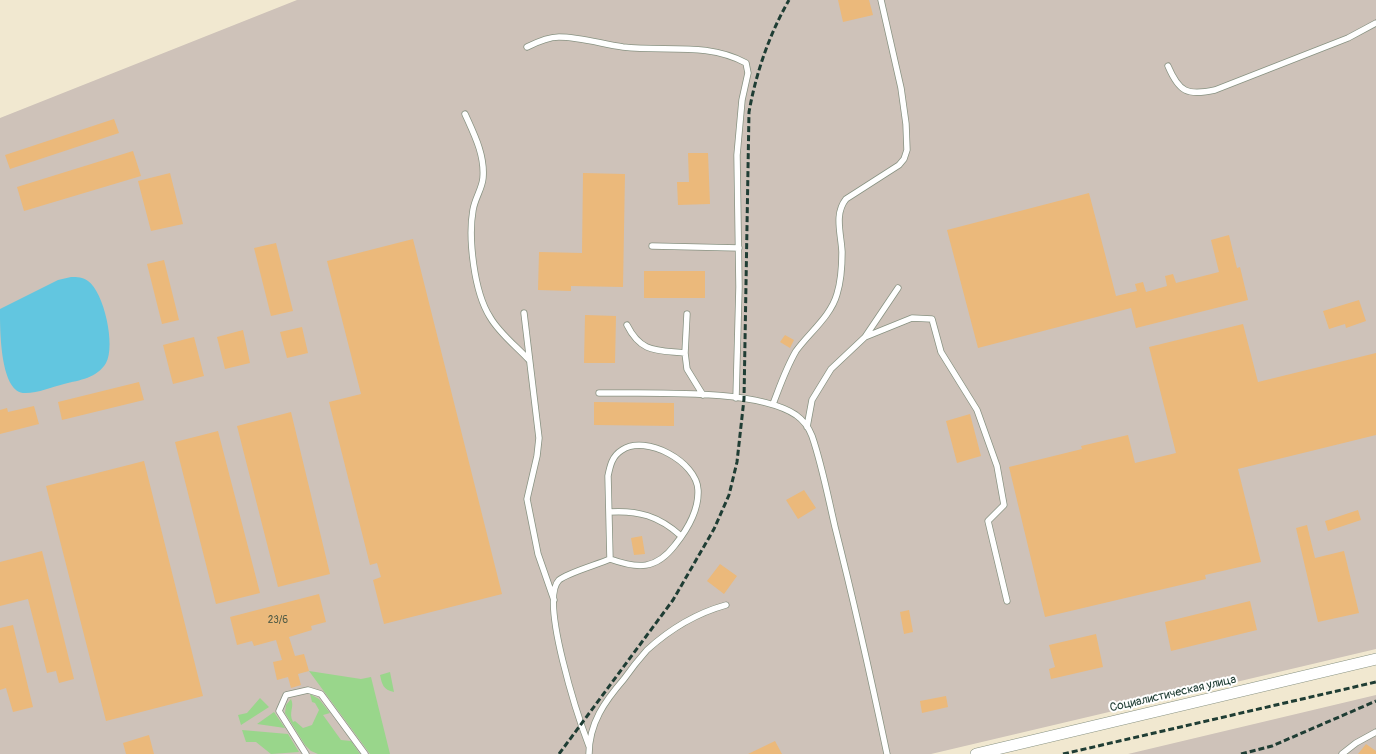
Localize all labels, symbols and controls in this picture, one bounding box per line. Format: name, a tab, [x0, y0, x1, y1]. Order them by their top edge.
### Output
house number: 23/6	[268, 614, 288, 626]
street label: Социалистическая улица	[1108, 672, 1238, 716]

